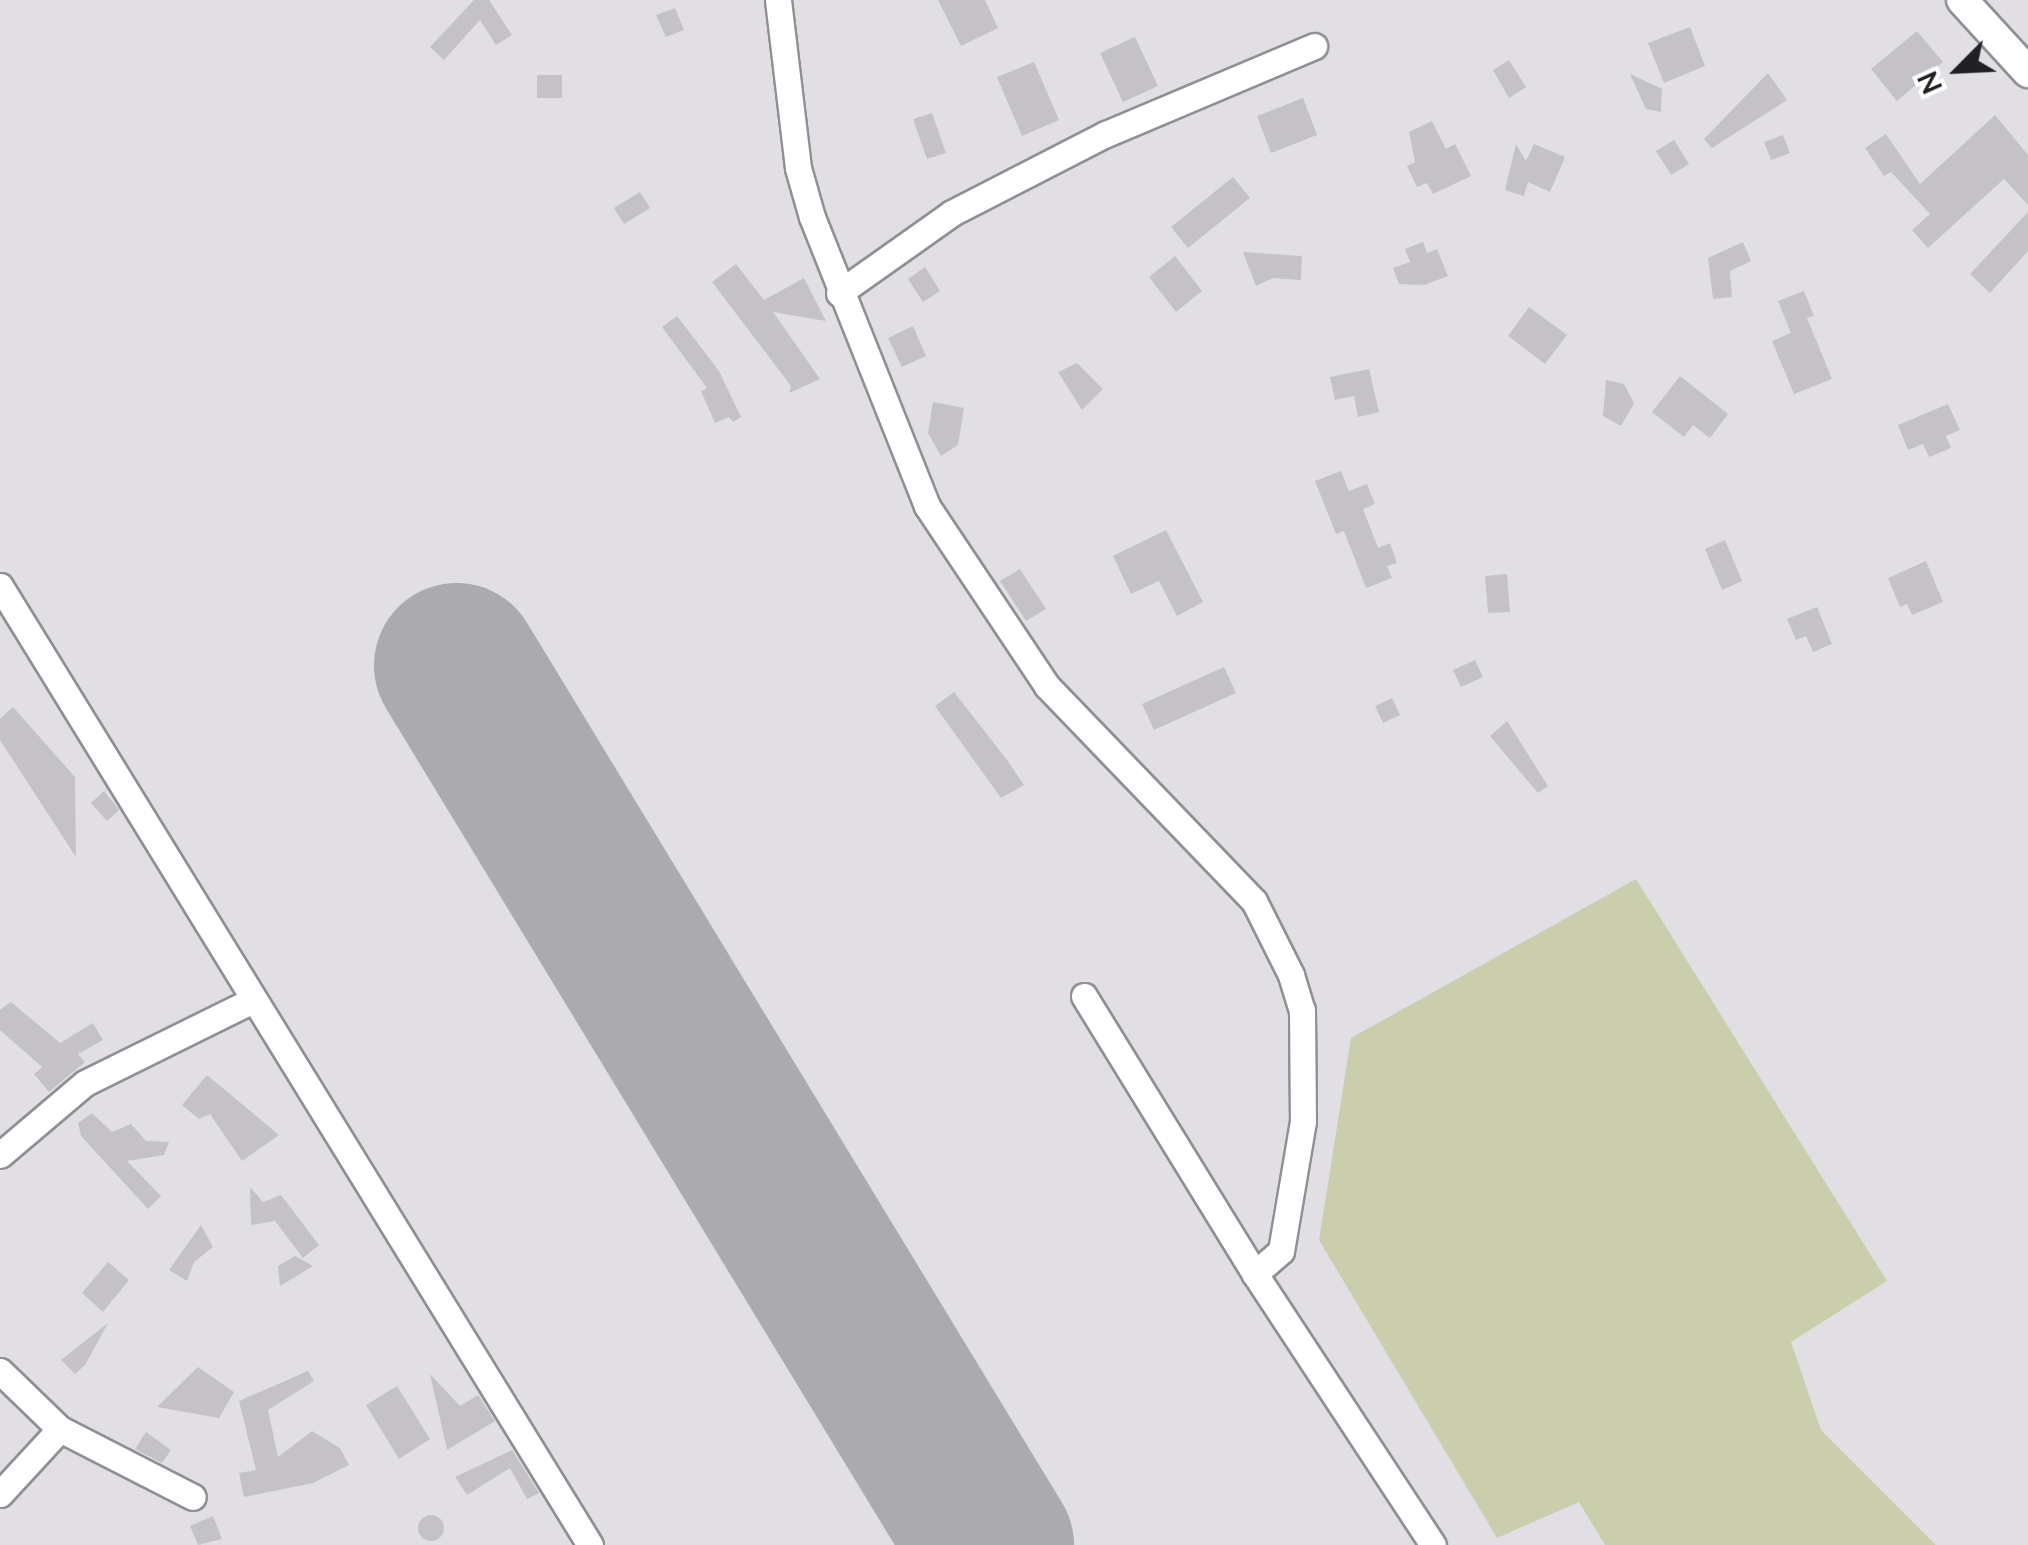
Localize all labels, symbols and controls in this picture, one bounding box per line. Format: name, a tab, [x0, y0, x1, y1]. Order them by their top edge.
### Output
north arrow	[1908, 20, 2008, 120]
text: N	[1909, 65, 1952, 100]

